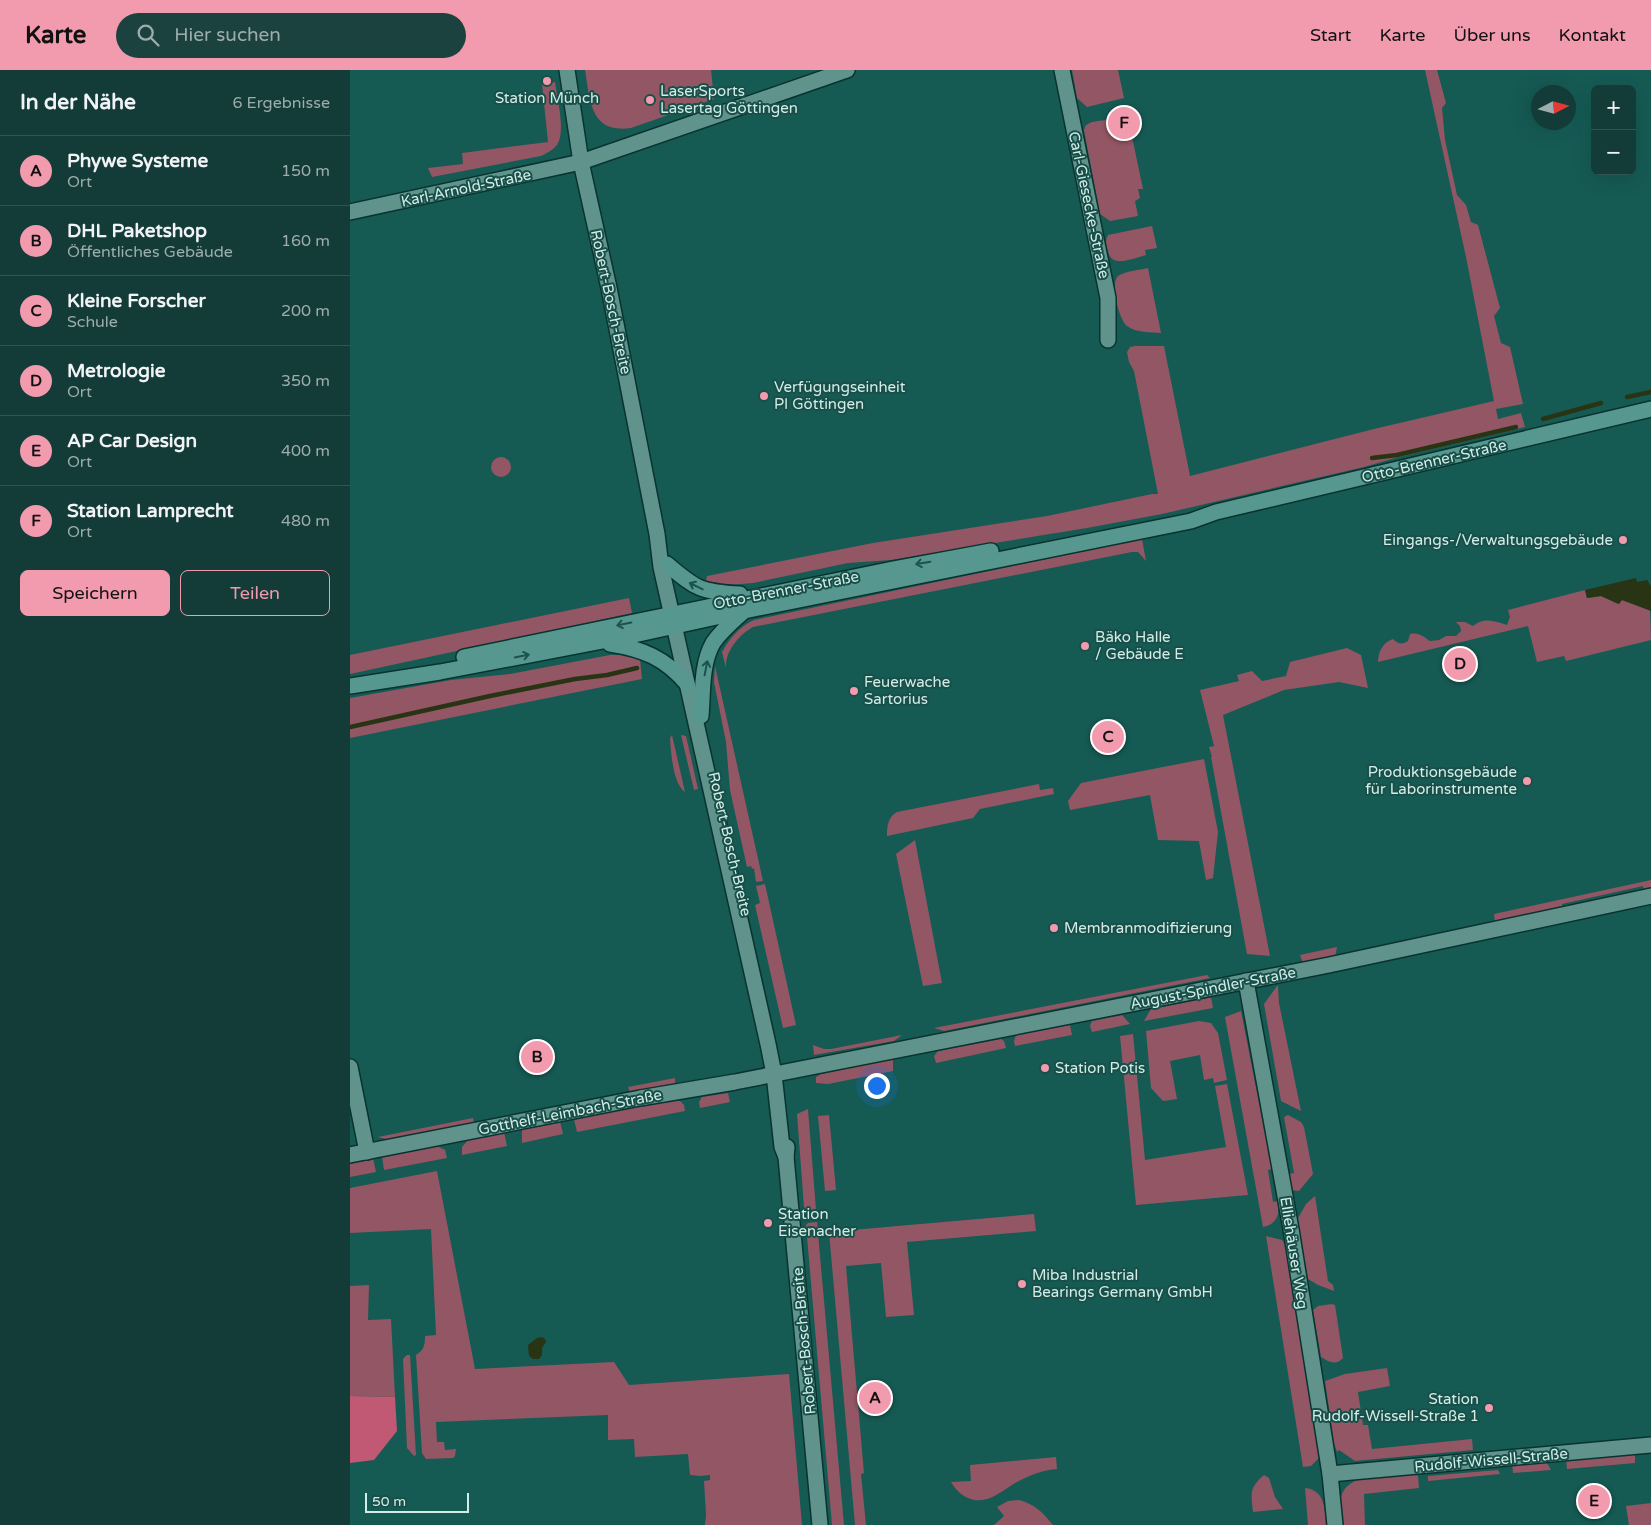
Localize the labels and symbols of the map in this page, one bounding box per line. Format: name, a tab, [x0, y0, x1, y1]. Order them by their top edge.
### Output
marker: Station Münch	[541, 75, 553, 87]
place label: LaserSports Lasertag Göttingen	[660, 82, 798, 117]
north arrow	[1531, 85, 1576, 130]
place label: Station Münch	[495, 89, 599, 107]
marker: LaserSports Lasertag Göttingen	[644, 94, 656, 106]
pin: F	[1108, 104, 1140, 142]
street label: Carl-Giesecke-Straße	[1065, 130, 1113, 280]
street label: Karl-Arnold-Straße	[399, 165, 533, 211]
street label: Robert-Bosch-Breite	[587, 228, 635, 376]
place label: Verfügungseinheit PI Göttingen	[774, 378, 906, 413]
marker: Verfügungseinheit PI Göttingen	[758, 390, 770, 402]
street label: Otto-Brenner-Straße	[1360, 436, 1508, 486]
place label: Eingangs-/Verwaltungsgebäude	[1383, 531, 1613, 549]
marker: Eingangs-/Verwaltungsgebäude	[1617, 534, 1629, 546]
one-way arrow	[915, 559, 931, 569]
street label: Otto-Brenner-Straße	[712, 567, 860, 613]
one-way arrow	[689, 581, 704, 591]
one-way arrow	[616, 620, 632, 629]
place label: Bäko Halle / Gebäude E	[1095, 628, 1184, 663]
marker: Bäko Halle / Gebäude E	[1079, 640, 1091, 652]
pin: D	[1444, 645, 1476, 683]
one-way arrow	[514, 651, 530, 661]
one-way arrow	[701, 660, 711, 676]
place label: Feuerwache Sartorius	[864, 673, 950, 708]
marker: Feuerwache Sartorius	[848, 685, 860, 697]
pin: C	[1092, 718, 1124, 756]
place label: Produktionsgebäude für Laborinstrumente	[1365, 763, 1517, 798]
street label: Robert-Bosch-Breite	[705, 770, 755, 918]
marker: Produktionsgebäude für Laborinstrumente	[1521, 775, 1533, 787]
place label: Membranmodifizierung	[1064, 919, 1232, 937]
marker: Membranmodifizierung	[1048, 922, 1060, 934]
street label: August-Spindler-Straße	[1129, 963, 1297, 1013]
pin: B	[521, 1038, 553, 1076]
place label: Station Potis	[1055, 1059, 1145, 1077]
marker: Station Potis	[1039, 1062, 1051, 1074]
your location	[864, 1073, 890, 1099]
street label: Gotthelf-Leimbach-Straße	[477, 1085, 663, 1139]
street label: Elliehäuser Weg	[1276, 1195, 1312, 1311]
place label: Station Eisenacher	[778, 1205, 856, 1240]
marker: Station Eisenacher	[762, 1217, 774, 1229]
place label: Miba Industrial Bearings Germany GmbH	[1032, 1266, 1213, 1301]
street label: Robert-Bosch-Breite	[789, 1267, 819, 1415]
marker: Miba Industrial Bearings Germany GmbH	[1016, 1278, 1028, 1290]
pin: A	[859, 1379, 891, 1417]
place label: Station Rudolf-Wissell-Straße 1	[1312, 1390, 1479, 1425]
marker: Station Rudolf-Wissell-Straße 1	[1483, 1402, 1495, 1414]
street label: Rudolf-Wissell-Straße	[1414, 1444, 1568, 1476]
pin: E	[1578, 1482, 1610, 1520]
scale bar	[365, 1490, 469, 1513]

